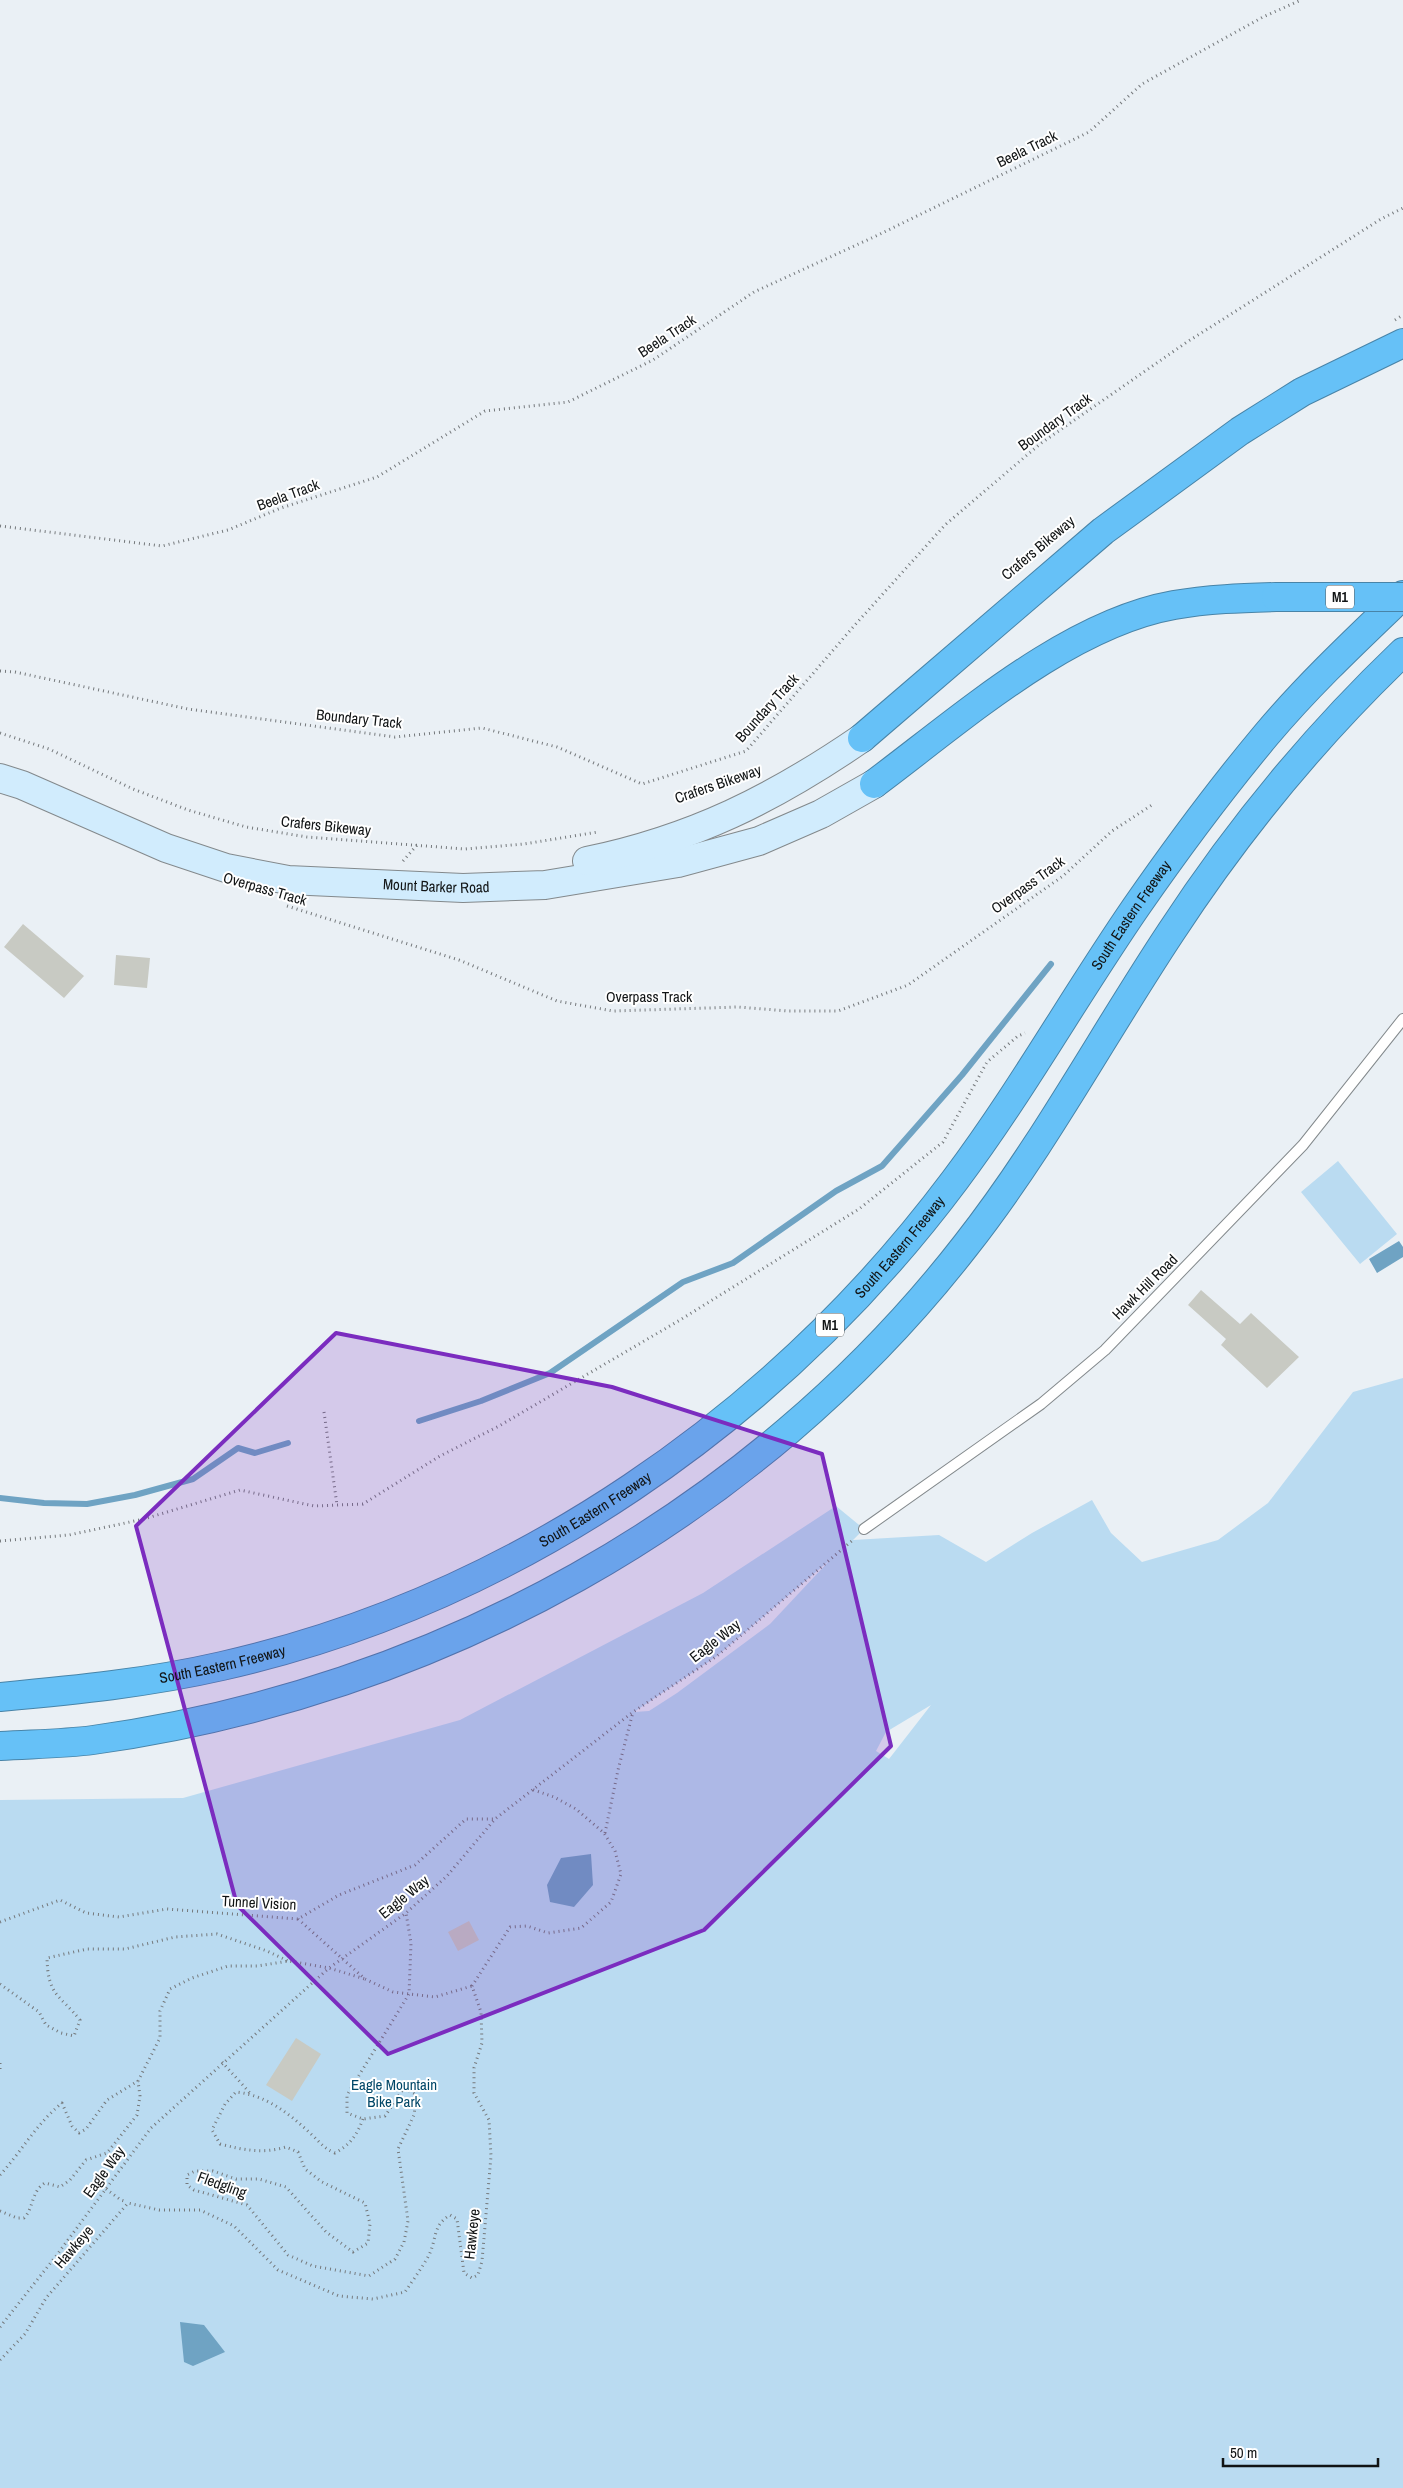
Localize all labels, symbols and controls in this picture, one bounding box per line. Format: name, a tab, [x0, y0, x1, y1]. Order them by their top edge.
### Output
street label: Beela Track	[993, 125, 1061, 172]
street label: Beela Track	[634, 309, 700, 362]
street label: Boundary Track	[1014, 387, 1096, 455]
street label: Beela Track	[254, 473, 323, 516]
street label: Crafers Bikeway	[996, 510, 1080, 585]
road number: M1	[1326, 586, 1354, 608]
street label: Boundary Track	[730, 668, 804, 747]
street label: Boundary Track	[315, 704, 404, 734]
street label: Crafers Bikeway	[672, 759, 765, 808]
street label: Crafers Bikeway	[280, 810, 373, 841]
street label: Overpass Track	[987, 850, 1069, 918]
street label: South Eastern Freeway	[1086, 855, 1176, 974]
street label: Overpass Track	[221, 867, 310, 911]
street label: Mount Barker Road	[382, 873, 490, 898]
street label: Overpass Track	[606, 986, 693, 1007]
street label: South Eastern Freeway	[850, 1191, 950, 1303]
street label: Hawk Hill Road	[1107, 1249, 1182, 1324]
road number: M1	[816, 1314, 844, 1336]
street label: South Eastern Freeway	[535, 1466, 656, 1552]
street label: Eagle Way	[685, 1614, 745, 1667]
street label: South Eastern Freeway	[158, 1639, 289, 1688]
street label: Eagle Way	[374, 1869, 434, 1923]
street label: Tunnel Vision	[221, 1890, 297, 1915]
park label: Eagle Mountain Bike Park	[351, 2074, 437, 2112]
street label: Eagle Way	[78, 2141, 130, 2202]
street label: Fledgling	[195, 2166, 250, 2203]
street label: Hawkeye	[458, 2208, 485, 2260]
street label: Hawkeye	[49, 2221, 98, 2273]
scale bar	[1223, 2436, 1378, 2468]
text: 50 m	[1230, 2442, 1257, 2463]

